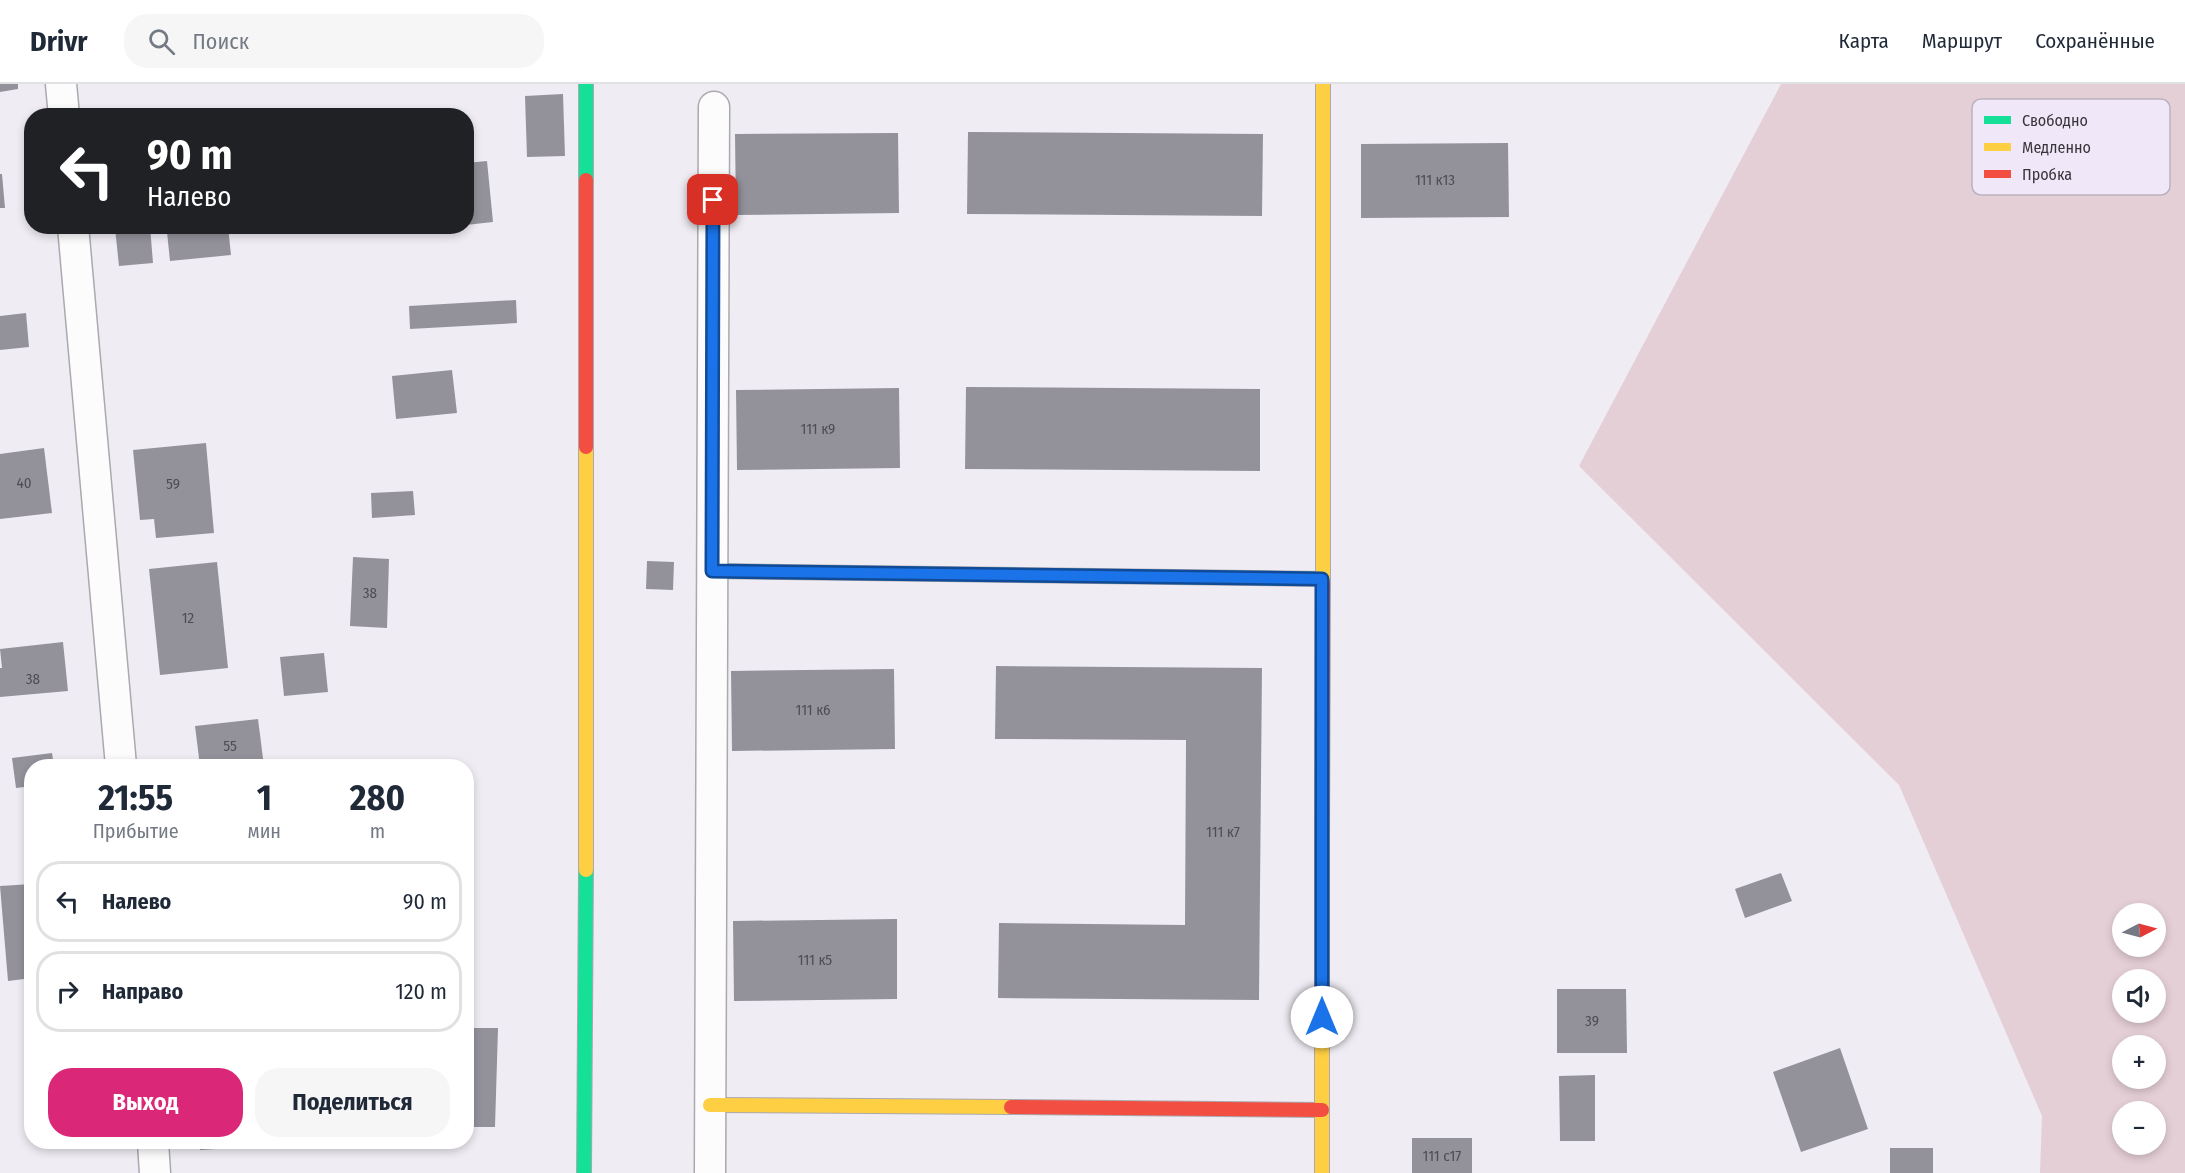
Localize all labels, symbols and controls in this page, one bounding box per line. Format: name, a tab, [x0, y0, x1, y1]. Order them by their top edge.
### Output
search box	[124, 14, 544, 68]
text: Drivr	[30, 25, 88, 58]
icon: search	[145, 25, 178, 58]
text: Поиск	[193, 28, 249, 55]
text: Карта	[1839, 28, 1889, 54]
text: Маршрут	[1922, 28, 2002, 54]
text: Сохранённые	[2035, 28, 2155, 54]
legend	[1972, 99, 2170, 195]
text: Свободно	[2022, 111, 2088, 130]
text: 90 m	[147, 130, 232, 180]
icon: left	[48, 132, 126, 210]
text: Медленно	[2022, 138, 2091, 157]
text: Пробка	[2022, 165, 2072, 184]
house number: 111 к13	[1415, 171, 1455, 189]
pin	[687, 174, 738, 225]
text: Налево	[147, 181, 231, 213]
icon: arrive	[696, 183, 729, 216]
house number: 111 к9	[801, 420, 835, 438]
house number: 40	[16, 474, 32, 492]
house number: 59	[166, 475, 180, 493]
house number: 38	[363, 584, 377, 602]
house number: 12	[182, 609, 195, 627]
house number: 38	[26, 670, 40, 688]
house number: 111 к6	[796, 701, 830, 719]
house number: 55	[223, 737, 237, 755]
text: 21:55	[98, 776, 173, 820]
text: 1	[257, 776, 272, 820]
text: 280	[350, 776, 405, 820]
text: Прибытие	[93, 819, 179, 843]
text: мин	[247, 819, 281, 843]
text: m	[370, 819, 385, 843]
house number: 111 к7	[1206, 823, 1240, 841]
icon: left	[51, 885, 84, 918]
text: Налево	[102, 888, 171, 915]
text: 90 m	[403, 888, 447, 915]
north arrow	[2112, 903, 2166, 957]
map controls	[2112, 903, 2166, 1155]
house number: 111 к5	[798, 951, 832, 969]
button: sound	[2112, 969, 2166, 1023]
icon: right	[51, 975, 84, 1008]
text: Направо	[102, 978, 183, 1005]
text: 120 m	[395, 978, 447, 1005]
position arrow	[1290, 985, 1354, 1049]
house number: 39	[1585, 1012, 1599, 1030]
button: +	[2112, 1035, 2166, 1089]
button: Выход	[48, 1068, 243, 1137]
button: Поделиться	[255, 1068, 450, 1137]
button: −	[2112, 1101, 2166, 1155]
house number: 111 с17	[1423, 1147, 1461, 1165]

